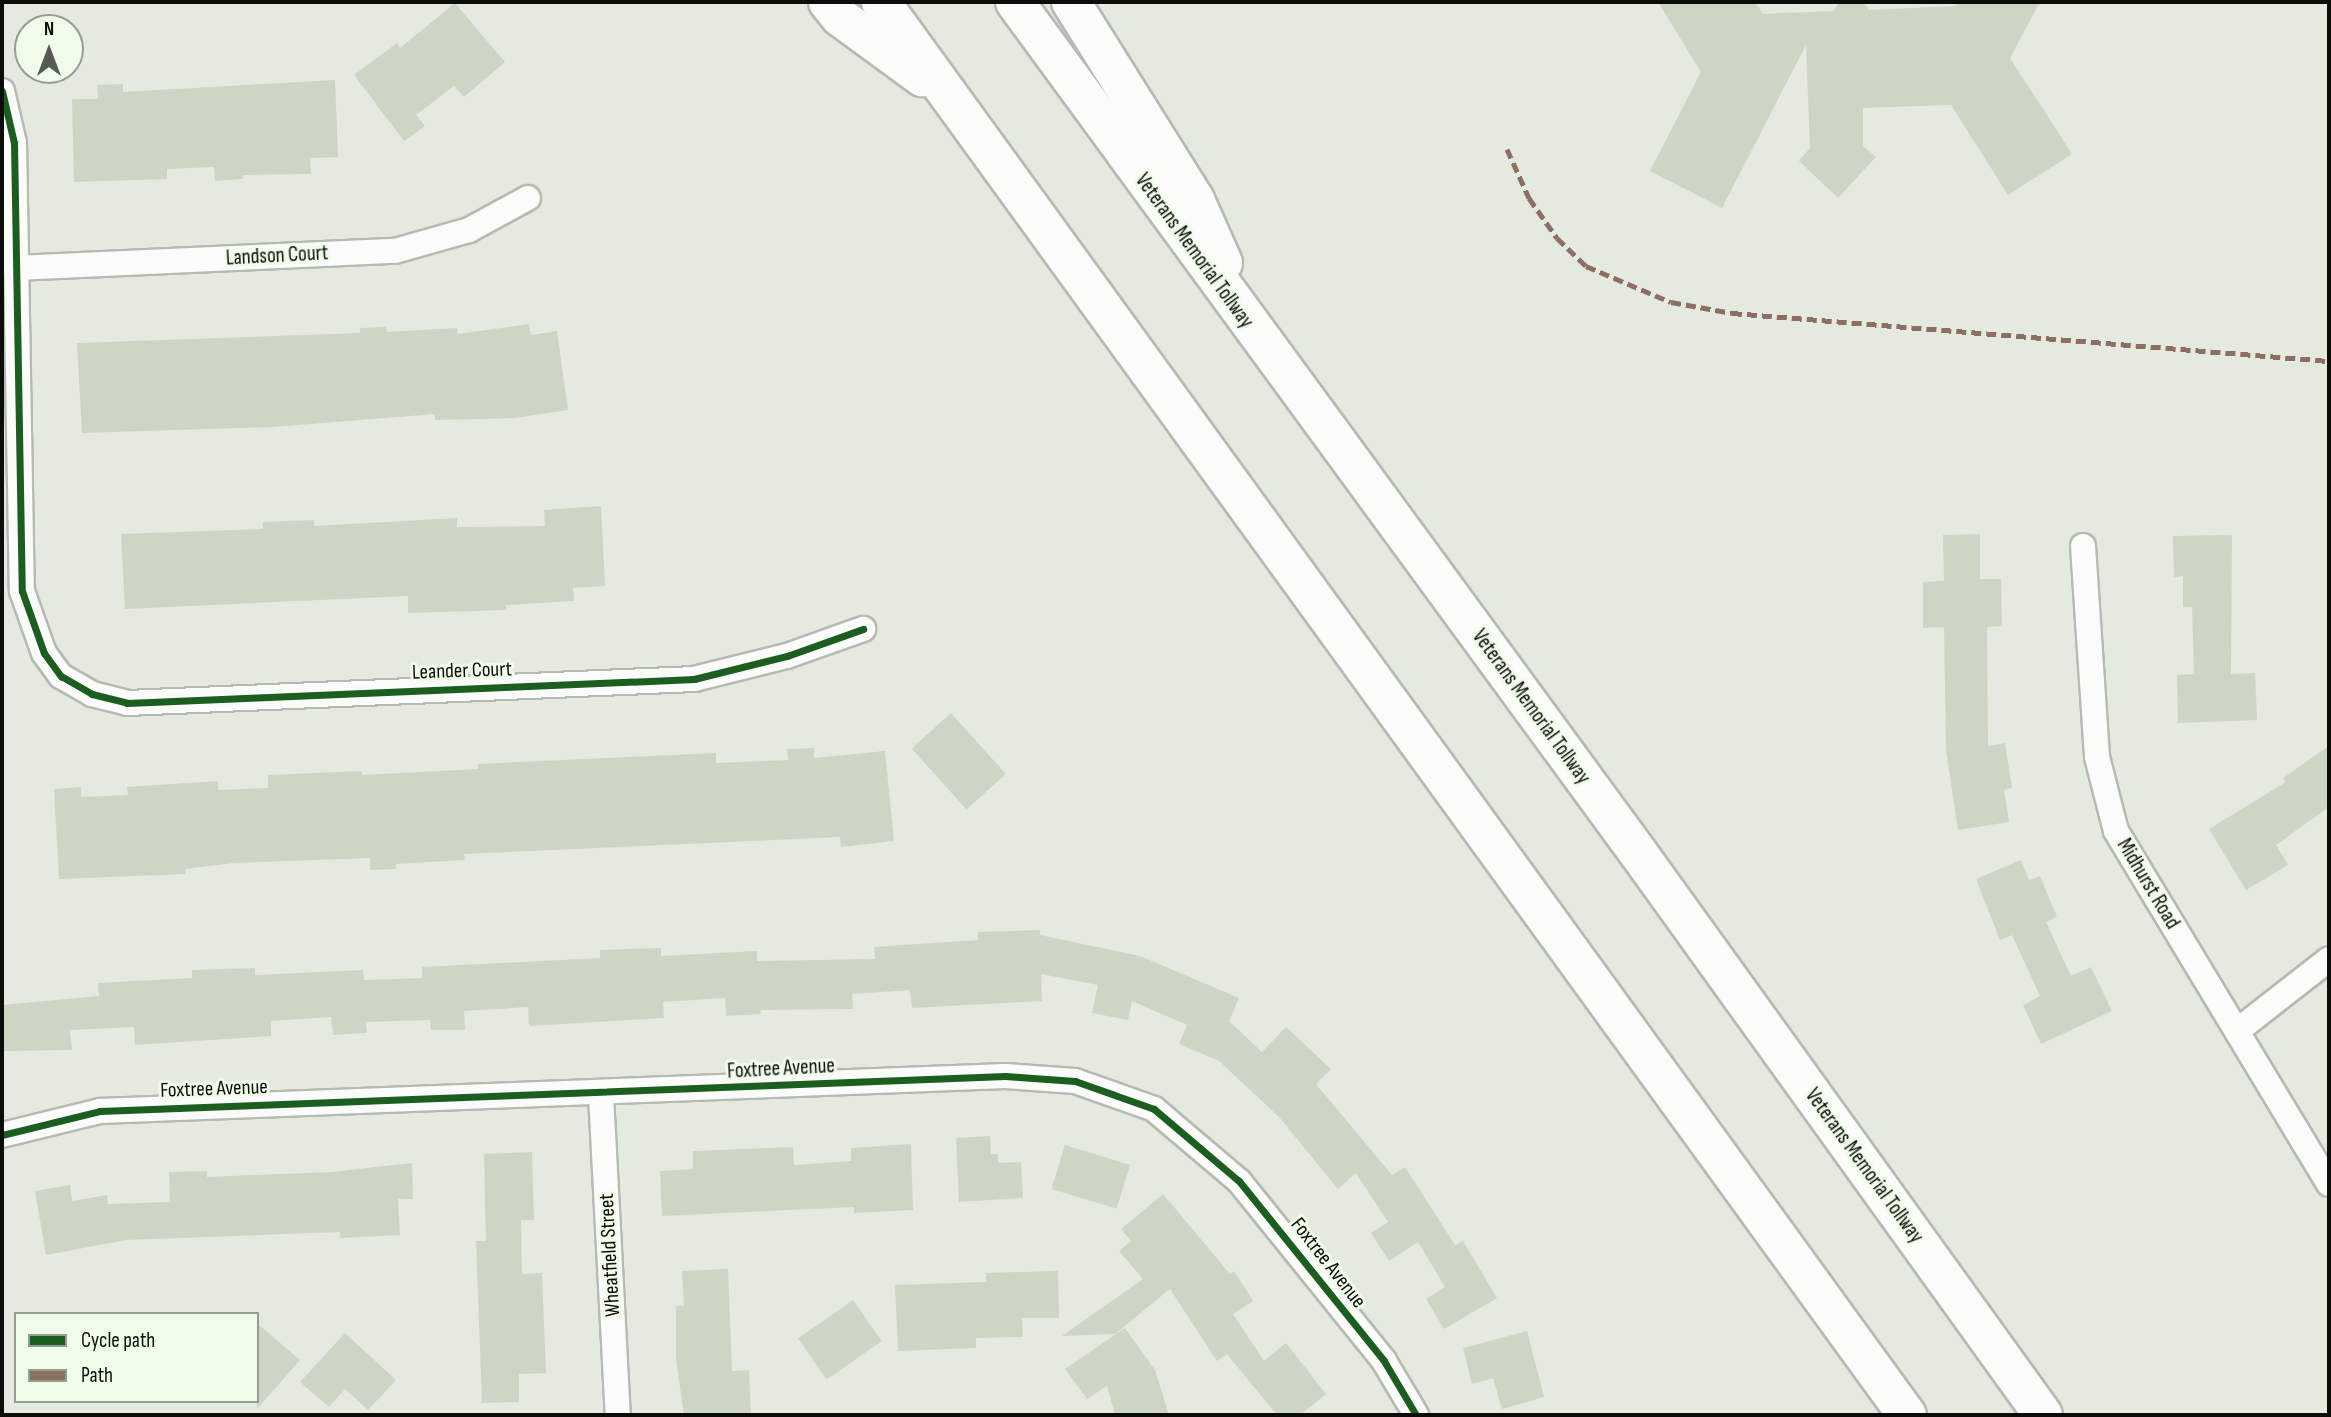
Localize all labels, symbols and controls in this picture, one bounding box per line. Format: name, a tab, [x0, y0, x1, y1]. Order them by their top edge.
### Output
north arrow	[14, 14, 84, 84]
text: N	[44, 18, 54, 41]
street label: Veterans Memorial Tollway	[1129, 169, 1259, 333]
street label: Landson Court	[225, 241, 329, 271]
street label: Veterans Memorial Tollway	[1466, 625, 1596, 789]
street label: Leander Court	[412, 657, 512, 685]
street label: Midhurst Road	[2111, 834, 2185, 934]
street label: Foxtree Avenue	[727, 1054, 835, 1084]
street label: Foxtree Avenue	[160, 1075, 268, 1103]
street label: Veterans Memorial Tollway	[1799, 1084, 1929, 1248]
street label: Wheatfield Street	[594, 1193, 626, 1317]
street label: Foxtree Avenue	[1285, 1213, 1371, 1313]
legend	[14, 1312, 259, 1403]
text: Cycle path	[81, 1328, 155, 1353]
text: Path	[81, 1363, 113, 1388]

